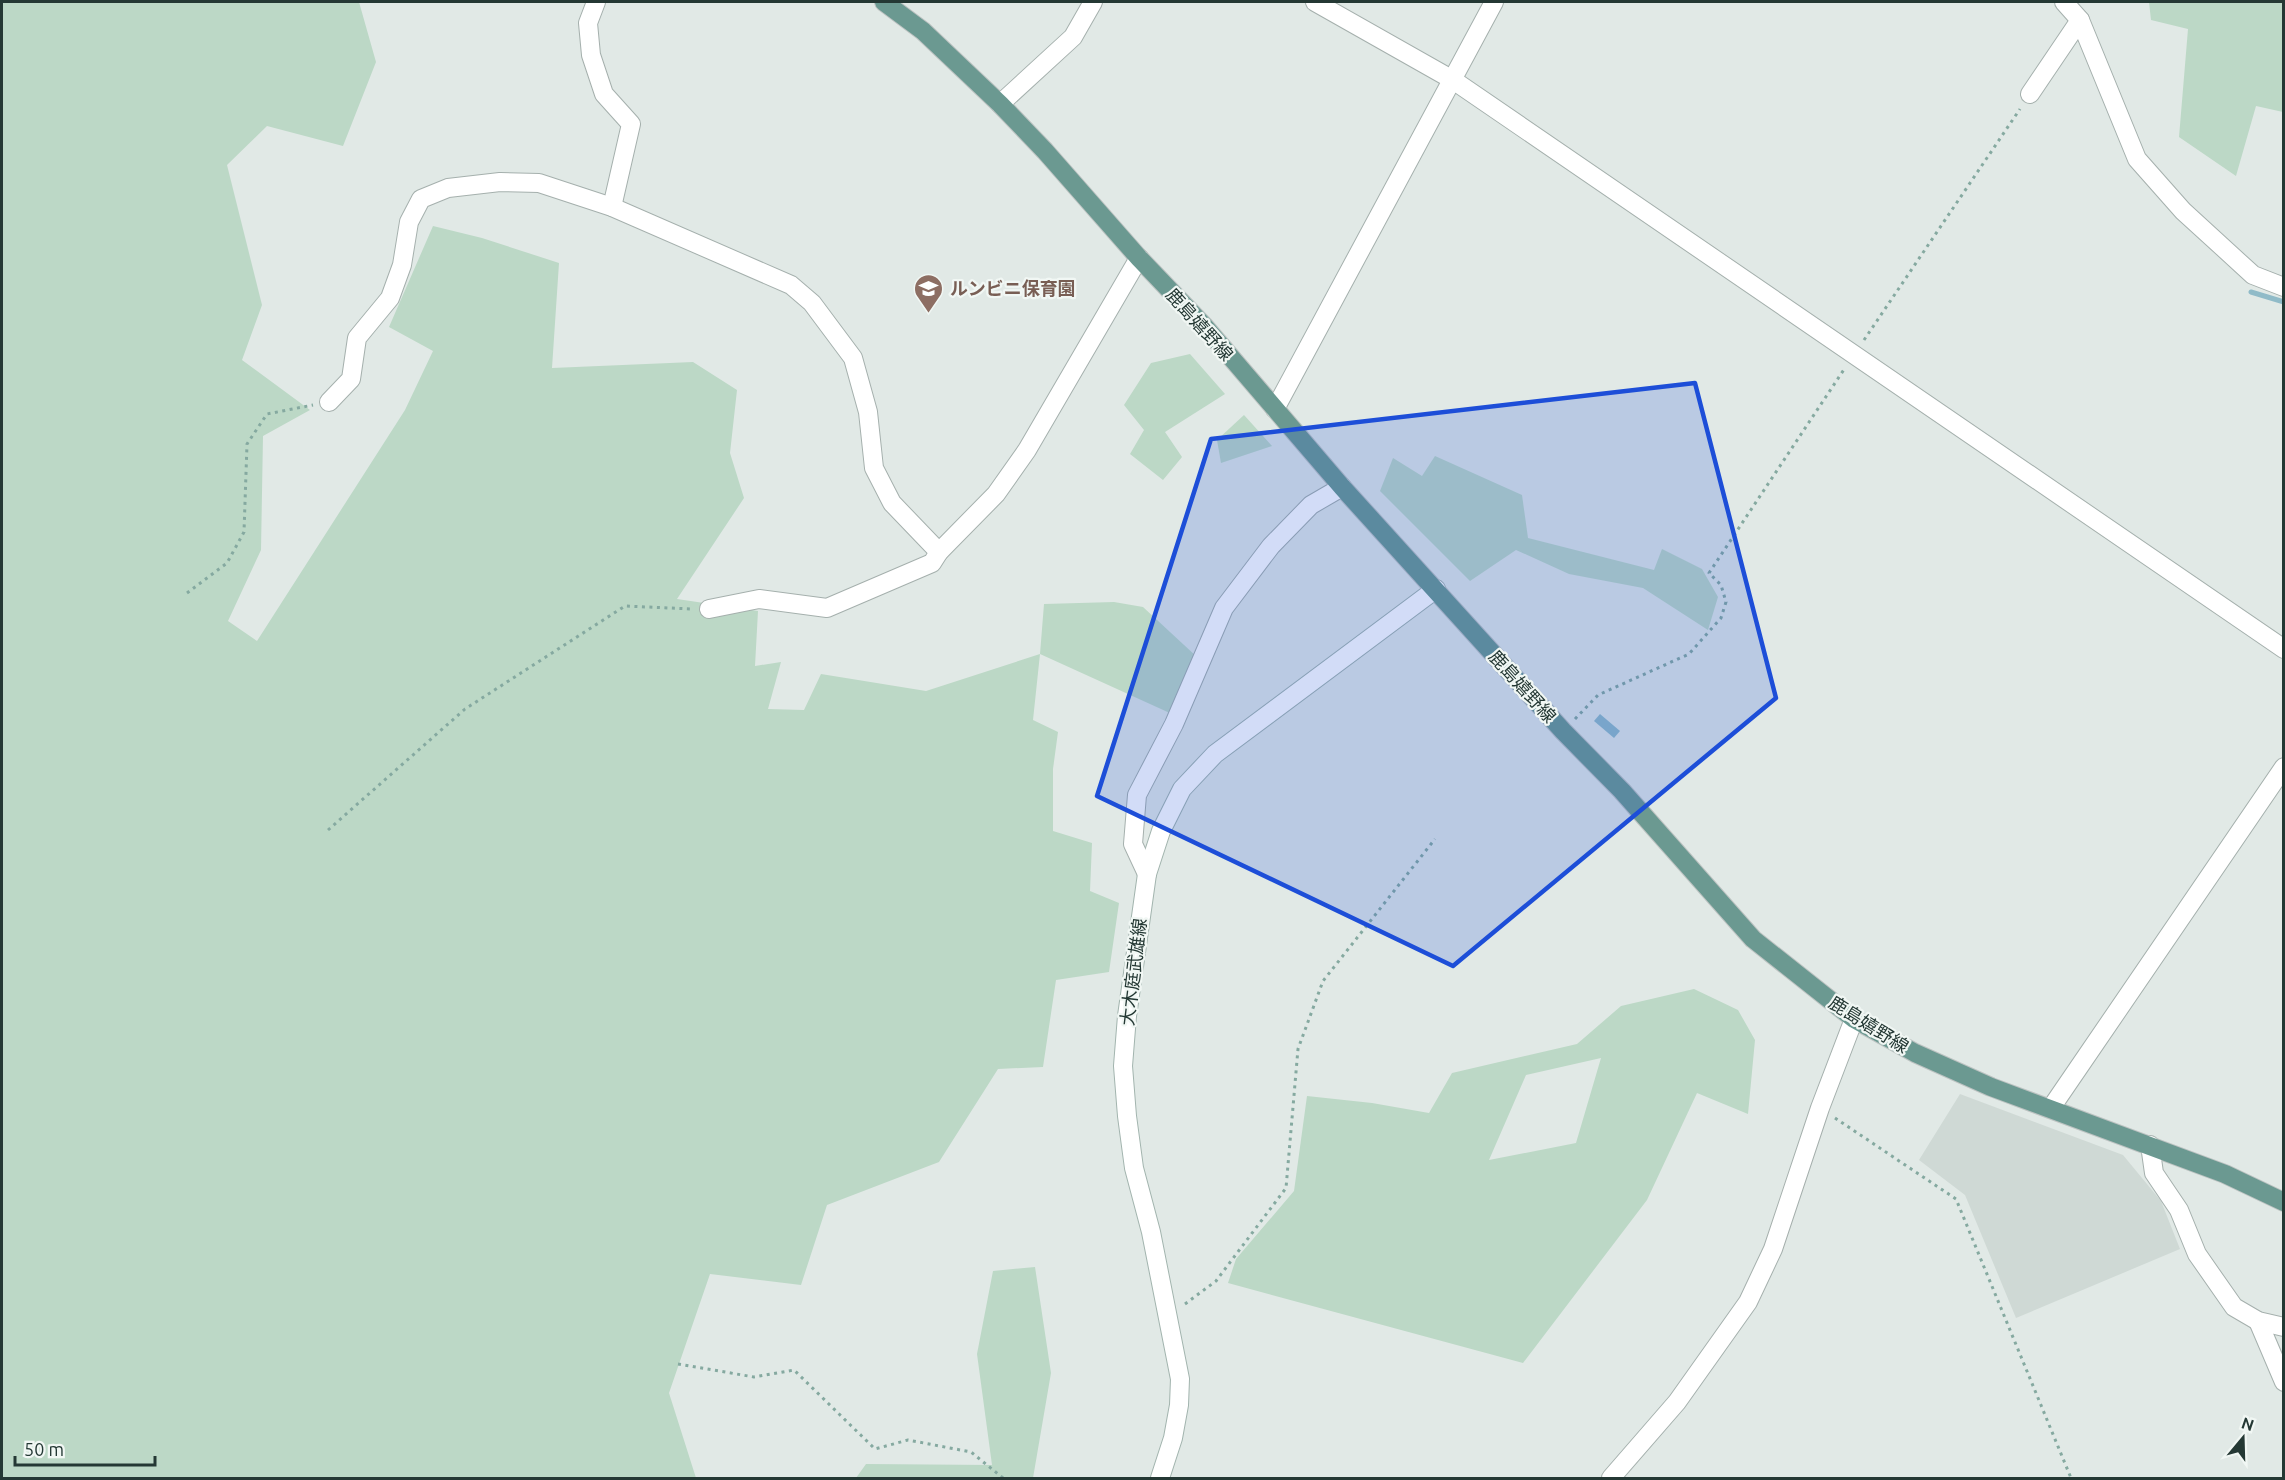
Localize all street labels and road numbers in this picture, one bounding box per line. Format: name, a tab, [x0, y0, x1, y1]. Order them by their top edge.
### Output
street label: 鹿島嬉野線	[1162, 284, 1238, 364]
street label: 鹿島嬉野線	[1485, 646, 1561, 726]
street label: 大木庭武雄線	[1116, 917, 1150, 1027]
street label: 鹿島嬉野線	[1826, 992, 1912, 1056]

